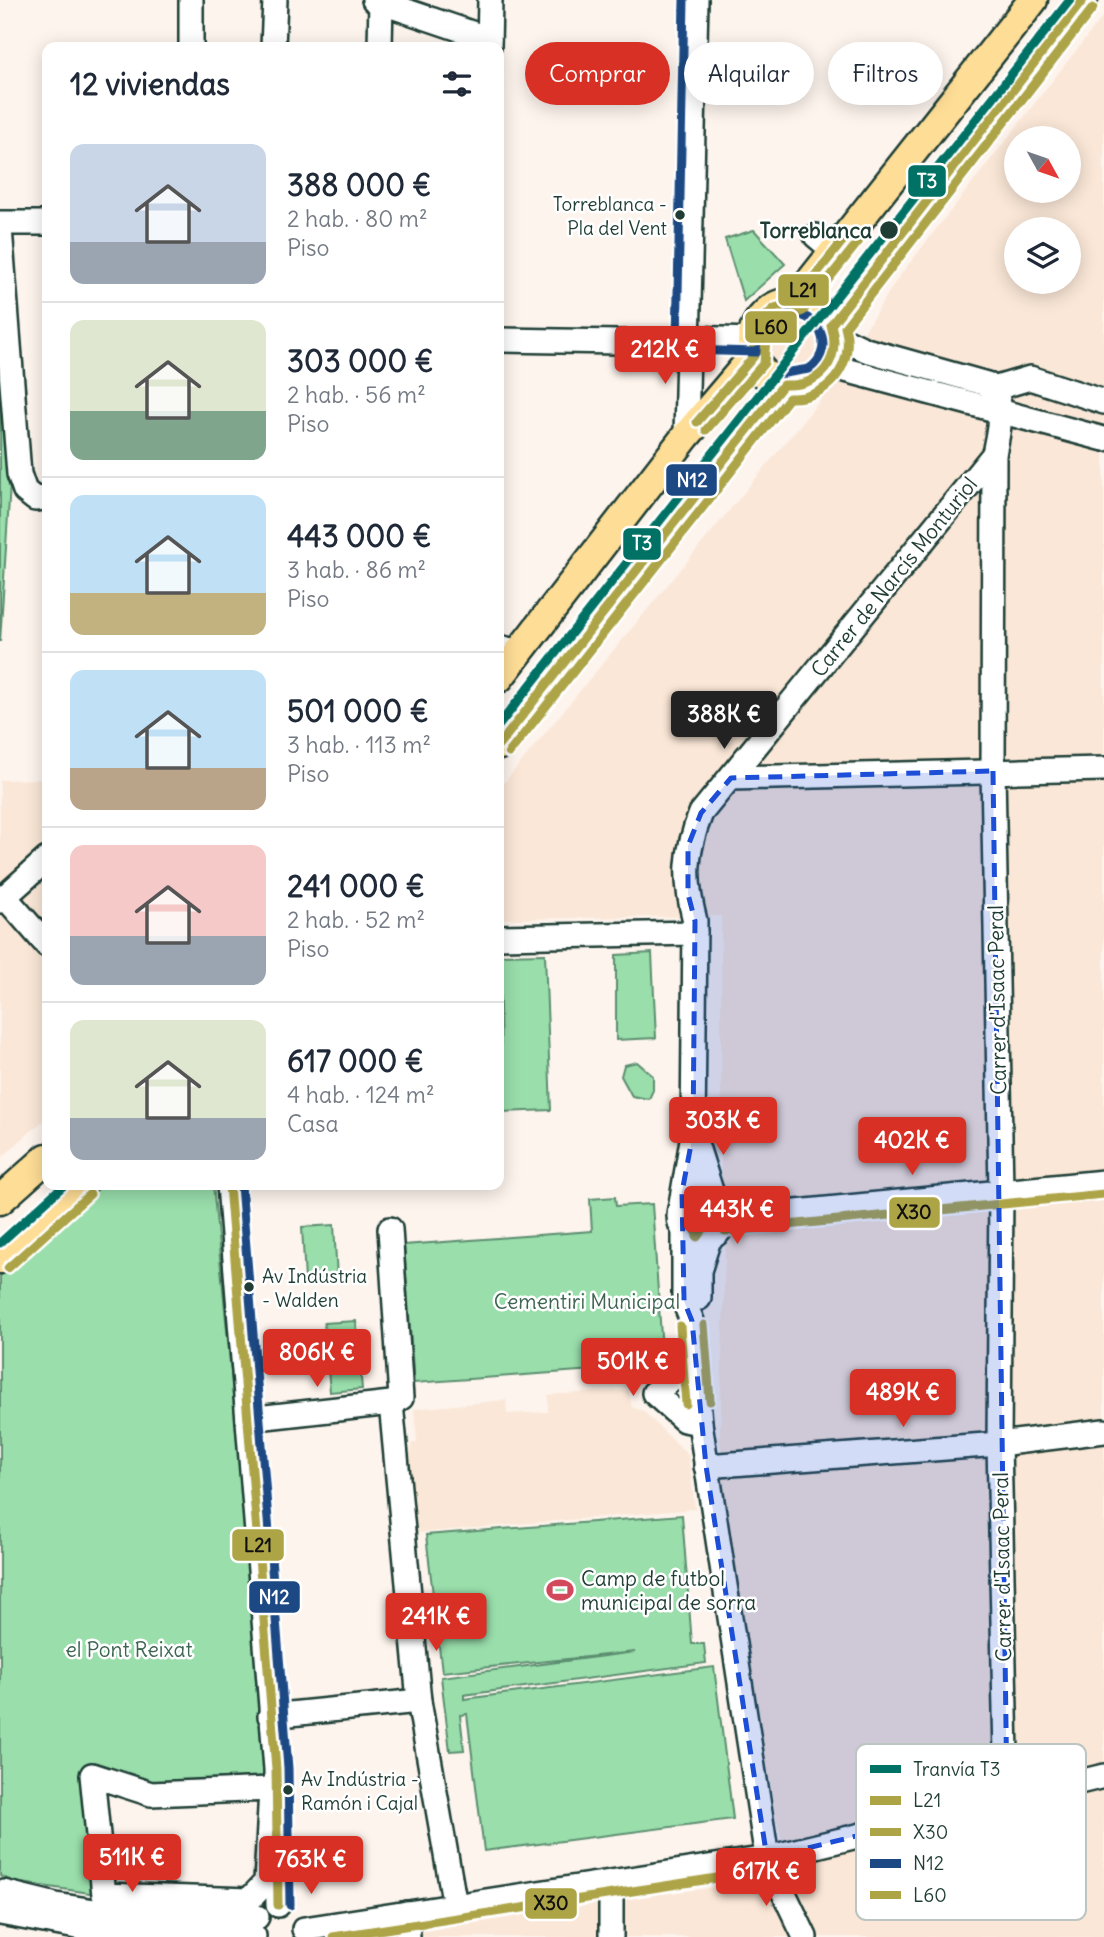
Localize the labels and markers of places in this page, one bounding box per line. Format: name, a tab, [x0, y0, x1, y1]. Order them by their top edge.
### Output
place label: Torreblanca - Pla del Vent	[553, 192, 667, 240]
marker: Torreblanca - Pla del Vent	[673, 208, 687, 222]
place label: Torreblanca	[760, 217, 872, 244]
marker: Torreblanca	[878, 219, 900, 241]
pin: 212K €	[608, 326, 722, 386]
pin: 388K €	[667, 692, 781, 751]
pin: 303K €	[666, 1098, 780, 1157]
pin: 402K €	[855, 1118, 969, 1177]
pin: 443K €	[680, 1186, 794, 1246]
place label: Av Indústria - Walden	[262, 1264, 367, 1312]
marker: Av Indústria - Walden	[242, 1280, 256, 1294]
pin: 806K €	[260, 1330, 374, 1389]
pin: 501K €	[576, 1338, 690, 1398]
pin: 489K €	[846, 1370, 960, 1429]
place label: Camp de futbol municipal de sorra	[581, 1565, 756, 1616]
sports icon: Camp de futbol municipal de sorra	[545, 1575, 575, 1605]
pin: 241K €	[379, 1594, 493, 1653]
place label: Av Indústria - Ramón i Cajal	[301, 1767, 419, 1815]
marker: Av Indústria - Ramón i Cajal	[281, 1783, 295, 1797]
pin: 511K €	[75, 1834, 189, 1894]
pin: 763K €	[254, 1836, 368, 1896]
pin: 617K €	[709, 1848, 823, 1908]

